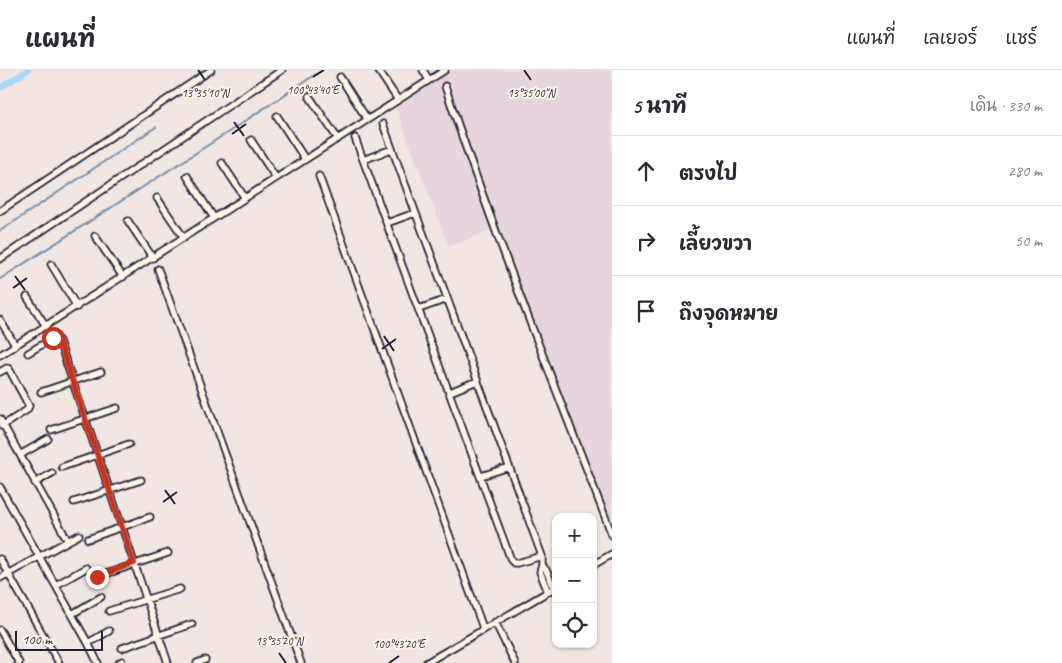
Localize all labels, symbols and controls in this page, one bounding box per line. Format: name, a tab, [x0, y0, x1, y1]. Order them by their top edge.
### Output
text: แผนที่	[25, 24, 95, 54]
text: แผนที่	[847, 27, 895, 49]
text: เลเยอร์	[923, 27, 977, 49]
text: แชร์	[1005, 27, 1037, 49]
text: 100°43'40"E	[287, 82, 341, 98]
text: 13°35'10"N	[181, 85, 230, 101]
text: 13°35'00"N	[507, 85, 556, 101]
text: 5 นาที	[632, 93, 687, 119]
text: เดิน · 330 m	[970, 96, 1042, 116]
icon: ahead	[632, 157, 660, 185]
text: 280 m	[1008, 161, 1042, 181]
text: ตรงไป	[679, 162, 737, 186]
icon: right	[632, 227, 660, 255]
text: 50 m	[1015, 231, 1042, 251]
text: เลี้ยวขวา	[679, 232, 752, 256]
icon: arrive	[632, 297, 660, 325]
text: ถึงจุดหมาย	[679, 302, 778, 326]
route start	[42, 327, 65, 350]
map controls	[552, 513, 597, 648]
button: +	[552, 513, 597, 558]
button: −	[552, 558, 597, 603]
route end	[86, 566, 109, 589]
button: locate	[552, 603, 597, 648]
scale bar	[15, 628, 102, 651]
text: 100 m	[22, 631, 52, 648]
text: 13°35'20"N	[255, 633, 304, 649]
text: 100°43'20"E	[373, 636, 427, 652]

